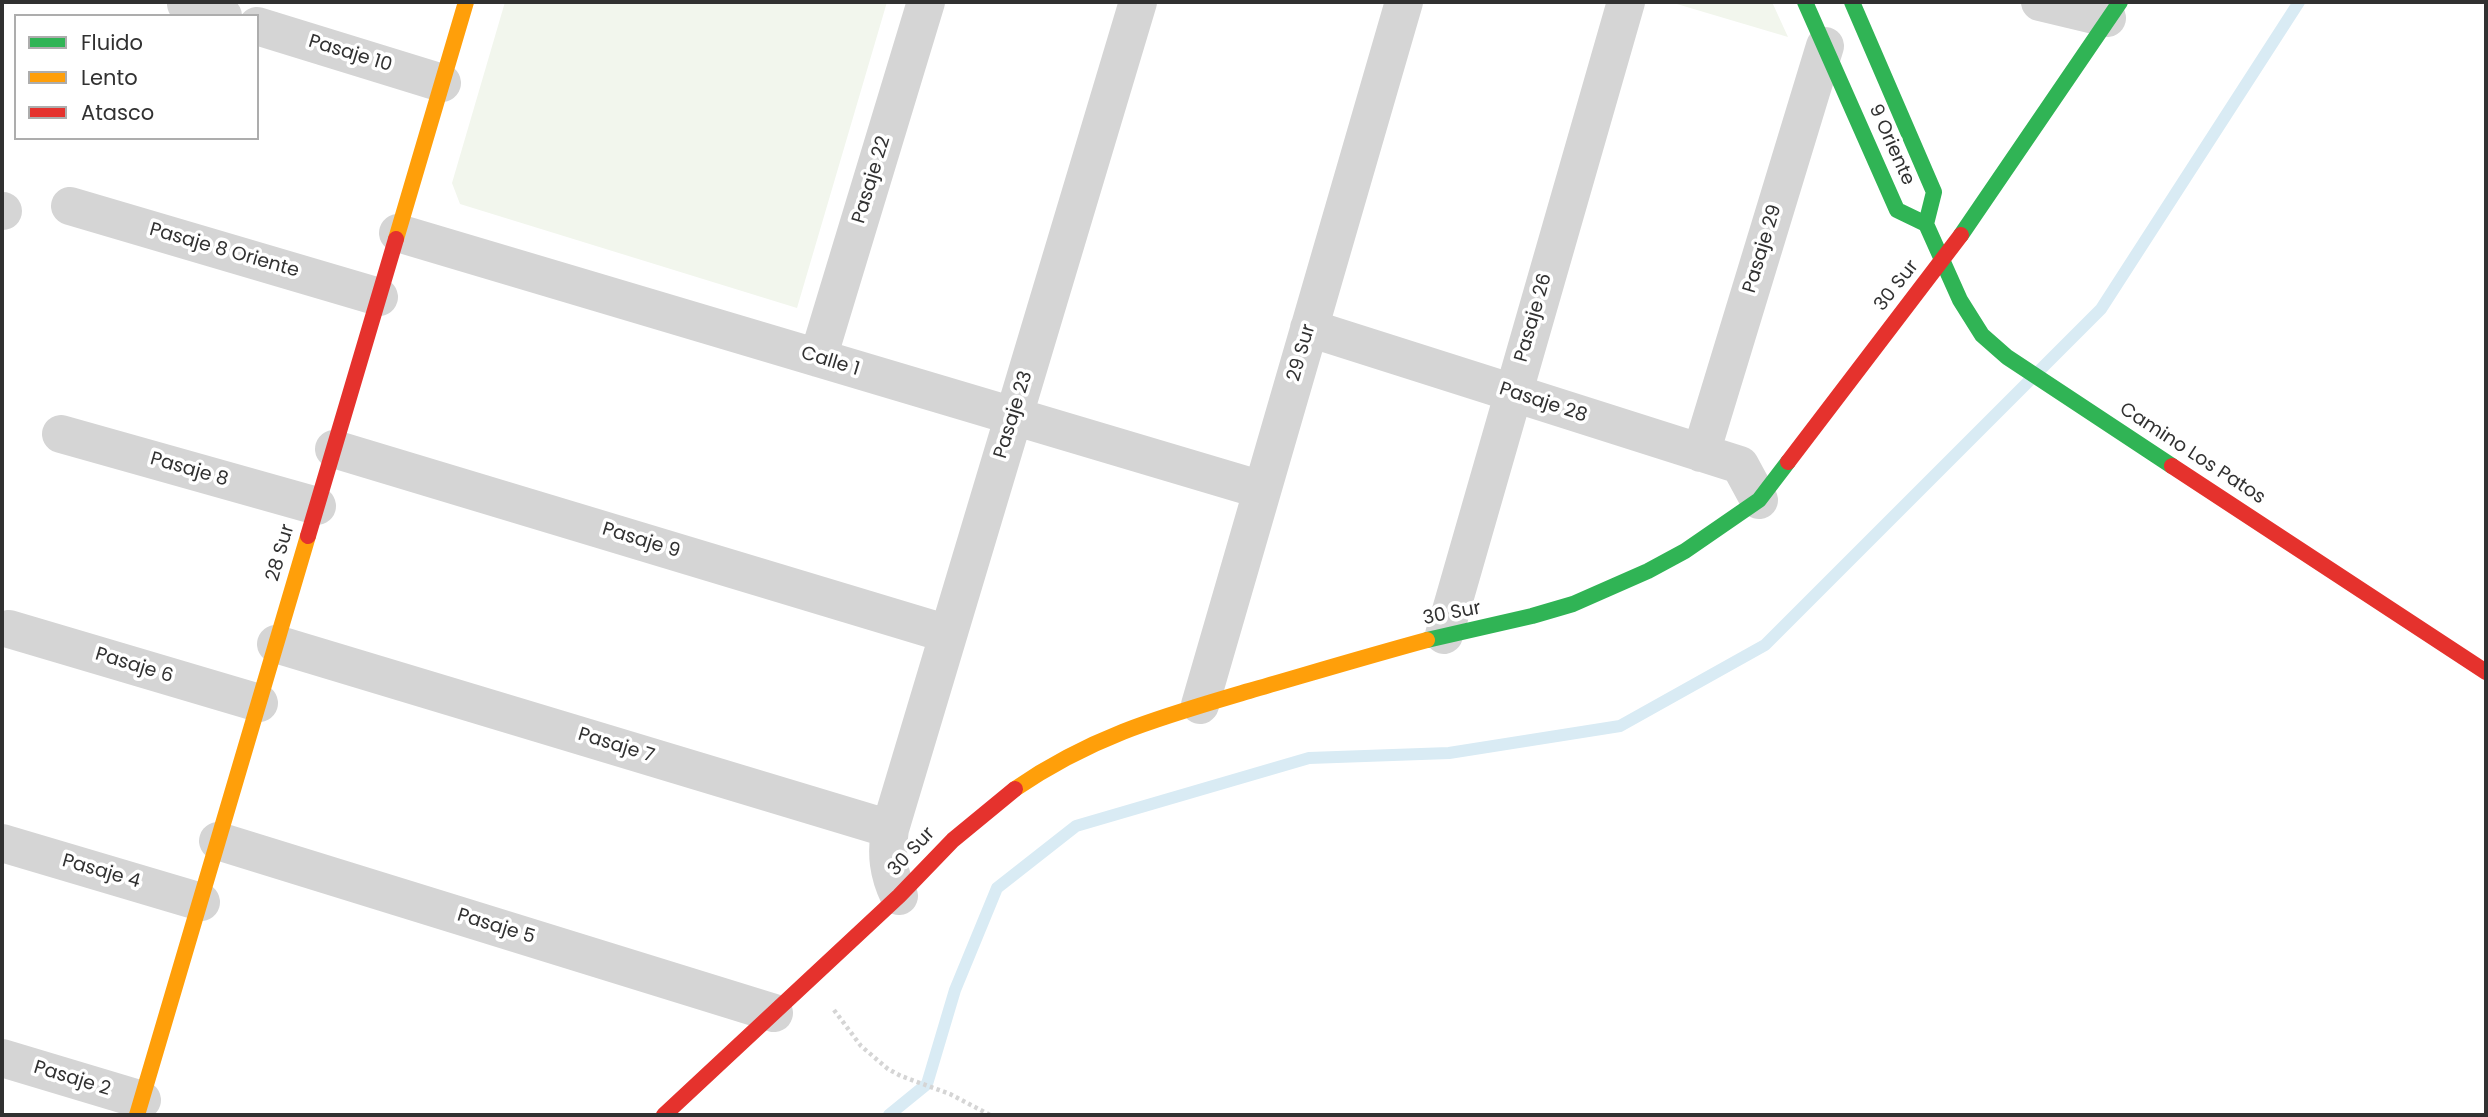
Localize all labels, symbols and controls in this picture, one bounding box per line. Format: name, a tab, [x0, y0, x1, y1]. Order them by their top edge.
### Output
legend	[14, 14, 259, 140]
text: Fluido	[81, 28, 143, 57]
street label: Pasaje 10	[305, 30, 395, 78]
text: Lento	[81, 63, 138, 92]
text: Atasco	[81, 98, 154, 127]
street label: 9 Oriente	[1863, 101, 1919, 189]
street label: Pasaje 22	[848, 134, 896, 226]
street label: Pasaje 29	[1739, 202, 1787, 296]
street label: Pasaje 8 Oriente	[147, 219, 301, 283]
street label: 30 Sur	[1870, 256, 1924, 316]
street label: Pasaje 26	[1510, 271, 1558, 365]
street label: 29 Sur	[1283, 322, 1321, 384]
street label: Calle 1	[798, 342, 862, 382]
street label: Pasaje 23	[990, 368, 1038, 462]
street label: Pasaje 28	[1496, 378, 1590, 428]
street label: Camino Los Patos	[2115, 398, 2269, 510]
street label: Pasaje 8	[147, 448, 231, 492]
street label: Pasaje 9	[599, 518, 683, 564]
street label: 28 Sur	[262, 522, 300, 584]
street label: 30 Sur	[1421, 597, 1483, 631]
street label: Pasaje 6	[92, 643, 176, 689]
street label: Pasaje 7	[575, 724, 657, 768]
street label: 30 Sur	[884, 823, 940, 881]
street label: Pasaje 4	[59, 850, 143, 894]
street label: Pasaje 5	[454, 904, 538, 950]
street label: Pasaje 2	[31, 1057, 113, 1101]

